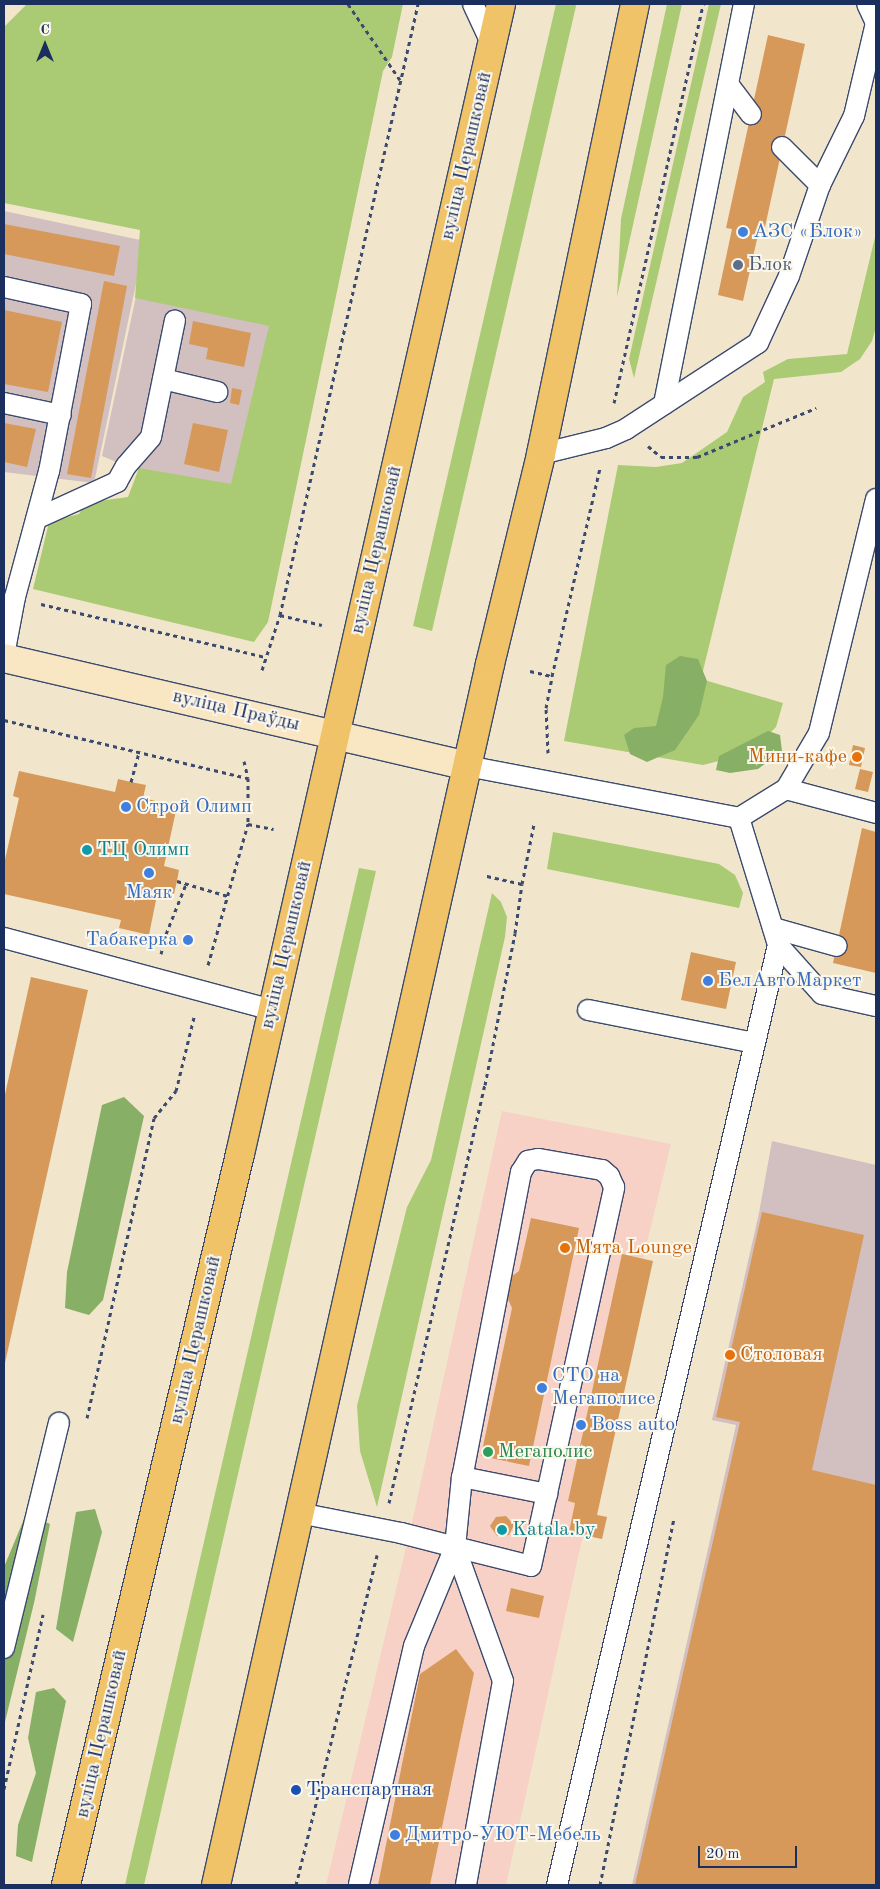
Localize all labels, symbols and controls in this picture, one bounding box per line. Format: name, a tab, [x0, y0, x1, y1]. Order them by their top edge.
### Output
north arrow	[20, 20, 70, 70]
text: С	[40, 23, 50, 37]
street label: вуліца Церашковай	[436, 70, 498, 242]
place label: АЗС «Блок»	[753, 220, 863, 244]
marker: АЗС «Блок»	[737, 226, 749, 238]
place label: Блок	[748, 253, 792, 277]
marker: Блок	[732, 259, 744, 271]
street label: вуліца Церашковай	[346, 464, 408, 636]
street label: вуліца Праўды	[170, 685, 302, 737]
place label: Мини-кафе	[748, 745, 847, 769]
marker: Мини-кафе	[851, 751, 863, 763]
place label: Строй Олимп	[136, 795, 252, 819]
marker: Строй Олимп	[120, 801, 132, 813]
place label: ТЦ Олимп	[97, 838, 189, 862]
marker: ТЦ Олимп	[81, 844, 93, 856]
street label: вуліца Церашковай	[256, 859, 318, 1031]
marker: Маяк	[143, 867, 155, 879]
place label: Маяк	[125, 881, 173, 905]
place label: Табакерка	[86, 928, 178, 952]
marker: Табакерка	[182, 934, 194, 946]
place label: БелАвтоМаркет	[718, 969, 861, 993]
marker: БелАвтоМаркет	[702, 975, 714, 987]
place label: Мята Lounge	[575, 1236, 692, 1260]
marker: Мята Lounge	[559, 1242, 571, 1254]
street label: вуліца Церашковай	[165, 1254, 227, 1426]
place label: Столовая	[740, 1343, 823, 1367]
marker: Столовая	[724, 1349, 736, 1361]
place label: СТО на Мегаполисе	[552, 1364, 656, 1411]
marker: СТО на Мегаполисе	[536, 1382, 548, 1394]
place label: Boss auto	[591, 1413, 675, 1437]
marker: Boss auto	[575, 1419, 587, 1431]
place label: Мегаполис	[498, 1440, 592, 1464]
marker: Мегаполис	[482, 1446, 494, 1458]
place label: Katala.by	[512, 1518, 596, 1542]
marker: Katala.by	[496, 1524, 508, 1536]
street label: вуліца Церашковай	[71, 1648, 133, 1820]
place label: Транспартная	[306, 1778, 432, 1802]
marker: Транспартная	[290, 1784, 302, 1796]
place label: Дмитро-УЮТ-Мебель	[405, 1823, 601, 1847]
marker: Дмитро-УЮТ-Мебель	[389, 1829, 401, 1841]
scale bar	[700, 1836, 799, 1868]
text: 20 m	[706, 1847, 740, 1862]

